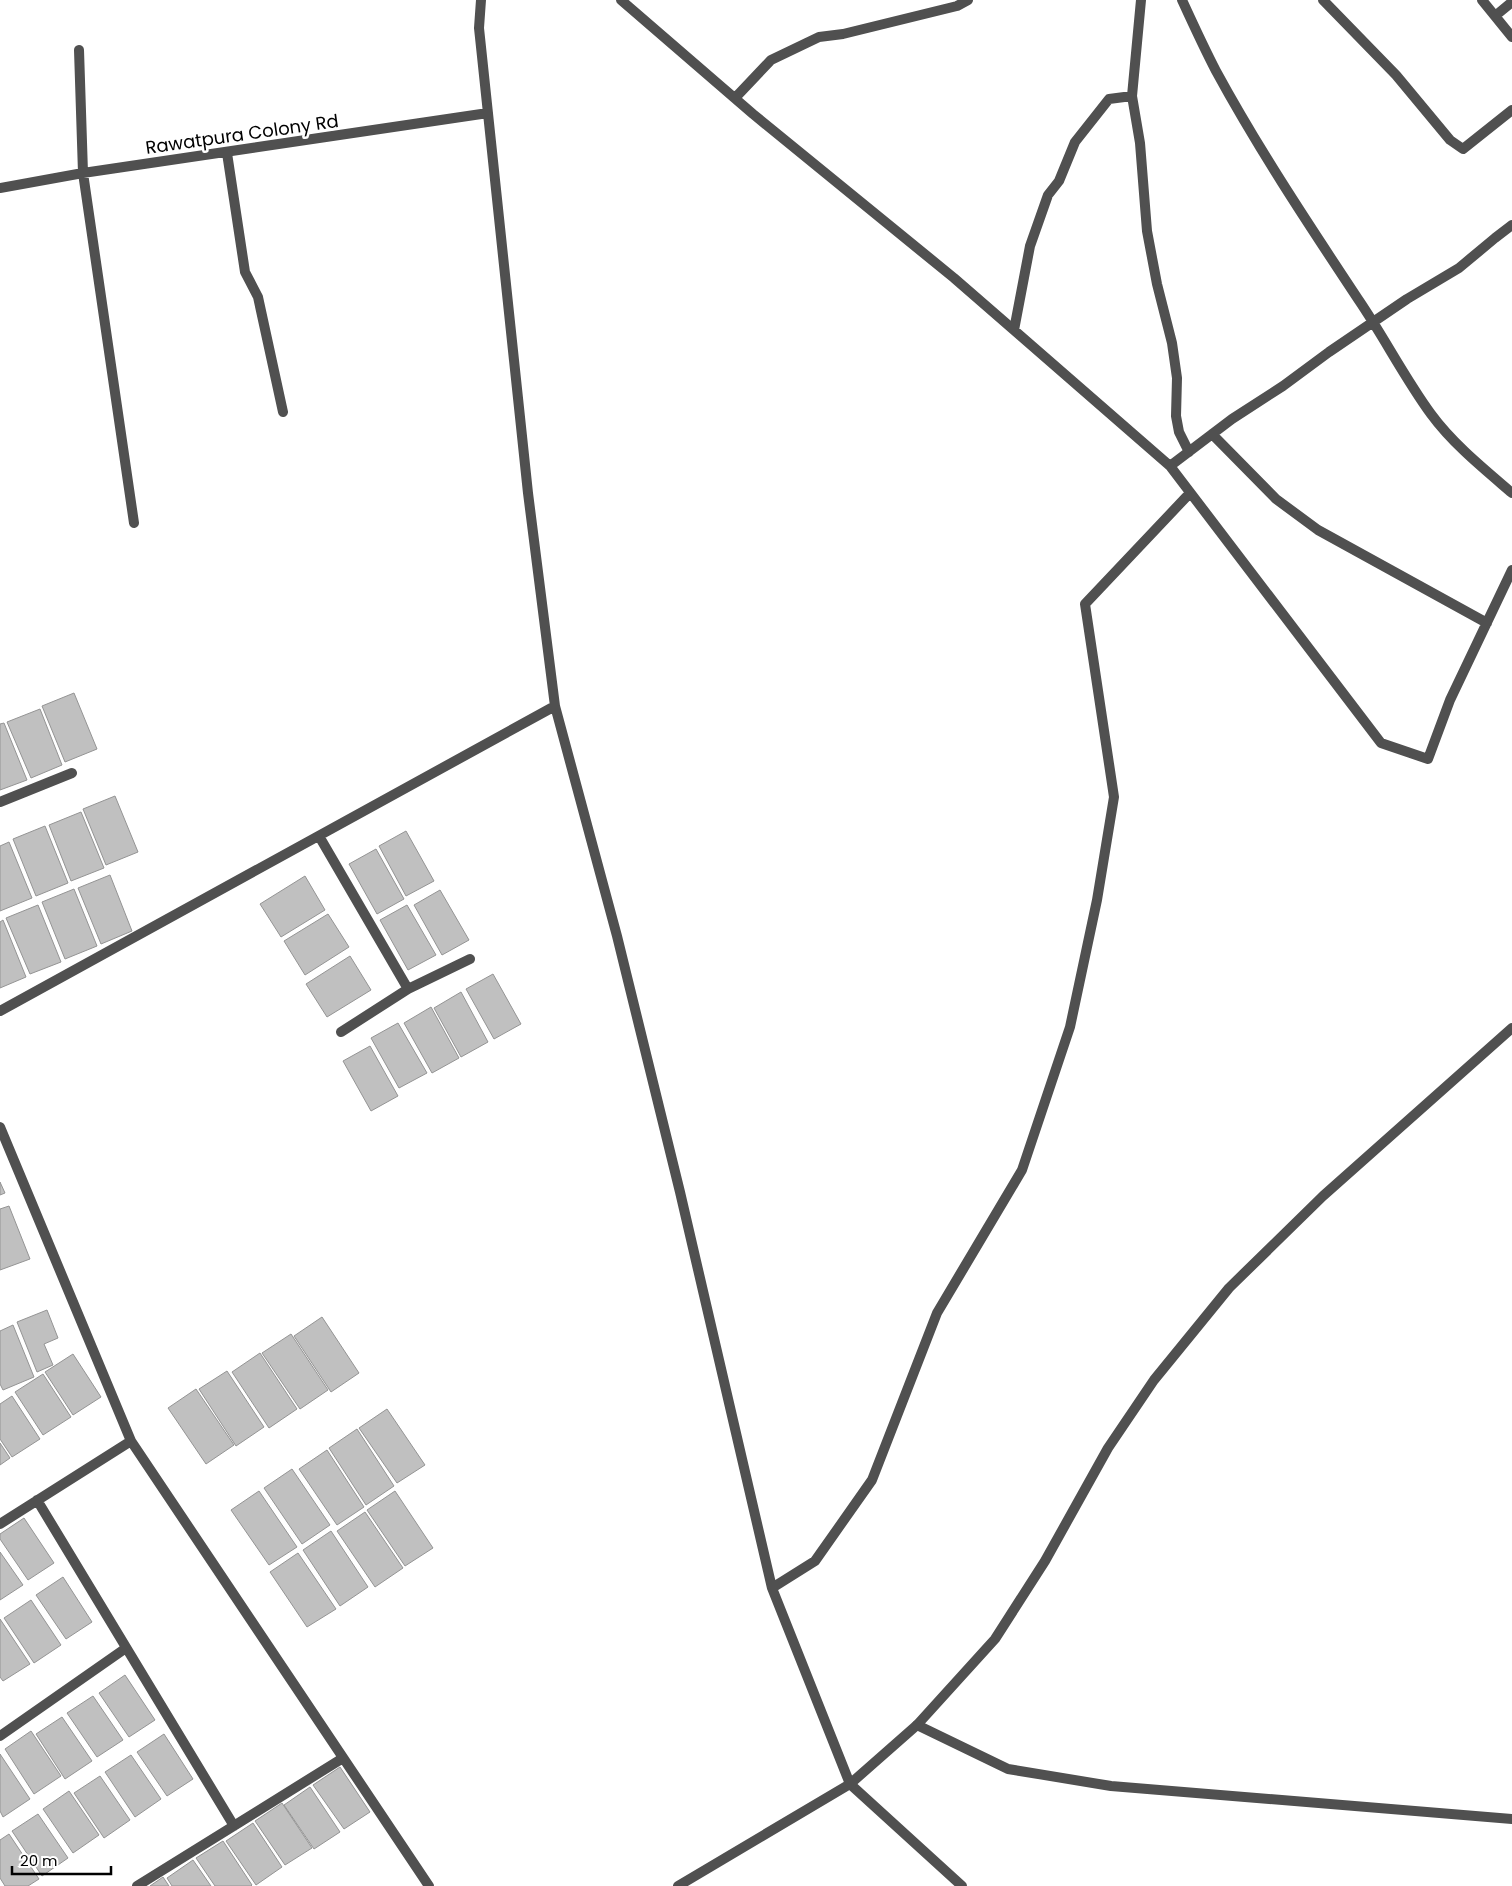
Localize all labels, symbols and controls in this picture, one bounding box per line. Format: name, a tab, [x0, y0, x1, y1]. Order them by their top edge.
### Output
street label: Rawatpura Colony Rd	[144, 108, 340, 160]
scale bar	[12, 1844, 111, 1876]
text: 20 m	[20, 1850, 58, 1871]

